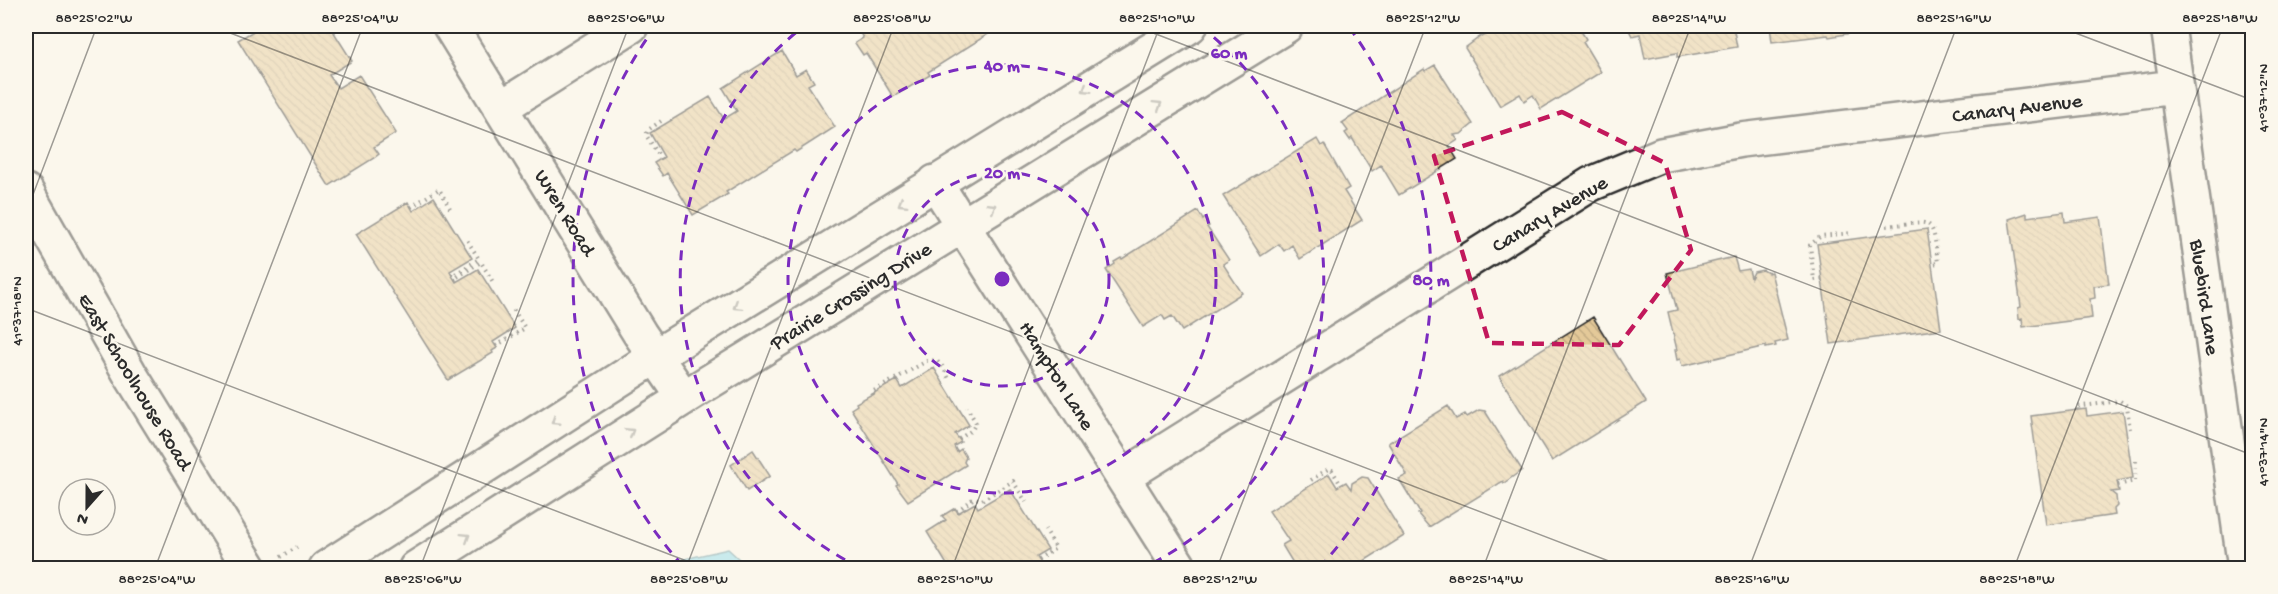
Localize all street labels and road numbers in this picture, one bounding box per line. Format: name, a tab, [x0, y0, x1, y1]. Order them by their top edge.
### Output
street label: Canary Avenue	[1951, 90, 2085, 131]
street label: Wren Road	[527, 166, 600, 263]
street label: Canary Avenue	[1488, 171, 1614, 260]
street label: Bluebird Lane	[2182, 237, 2223, 358]
street label: Prairie Crossing Drive	[766, 238, 938, 358]
street label: East Schoolhouse Road	[70, 290, 197, 477]
street label: Hampton Lane	[1012, 318, 1099, 437]

